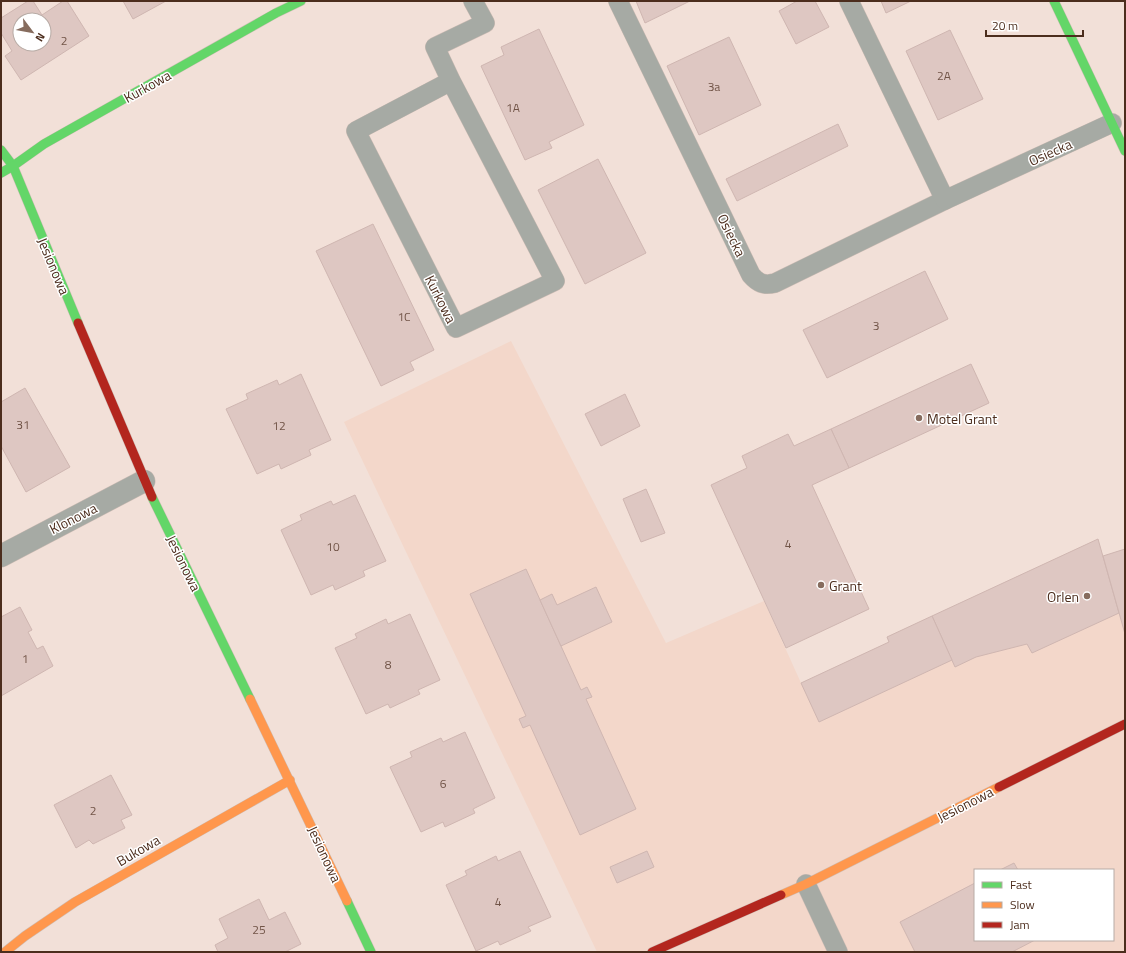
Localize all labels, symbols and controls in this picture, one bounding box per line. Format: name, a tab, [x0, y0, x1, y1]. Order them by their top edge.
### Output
north arrow	[12, 12, 52, 52]
scale bar	[986, 12, 1083, 38]
text: 20 m	[992, 16, 1018, 35]
text: N	[32, 30, 49, 45]
house number: 2	[61, 31, 67, 50]
street label: Kurkowa	[119, 64, 175, 108]
house number: 2A	[937, 66, 951, 85]
house number: 3a	[708, 77, 720, 96]
house number: 1A	[506, 98, 520, 117]
street label: Osiecka	[1025, 133, 1075, 171]
street label: Osiecka	[713, 210, 751, 260]
street label: Jesionowa	[33, 234, 75, 298]
street label: Kurkowa	[420, 271, 462, 327]
house number: 1C	[397, 307, 411, 326]
house number: 3	[873, 316, 879, 335]
place label: Motel Grant	[927, 408, 997, 429]
marker: Motel Grant	[914, 413, 924, 423]
house number: 31	[16, 415, 30, 434]
house number: 12	[272, 416, 286, 435]
street label: Klonowa	[45, 497, 101, 539]
street label: Jesionowa	[161, 531, 207, 595]
house number: 4	[785, 534, 792, 553]
house number: 10	[326, 537, 340, 556]
place label: Grant	[829, 575, 862, 596]
marker: Grant	[816, 580, 826, 590]
place label: Orlen	[1047, 586, 1079, 607]
marker: Orlen	[1082, 591, 1092, 601]
house number: 1	[22, 649, 28, 668]
house number: 8	[385, 655, 392, 674]
house number: 6	[440, 774, 447, 793]
street label: Jesionowa	[933, 781, 997, 827]
house number: 2	[90, 801, 96, 820]
street label: Jesionowa	[303, 822, 347, 886]
street label: Bukowa	[112, 829, 164, 871]
legend	[974, 869, 1114, 941]
text: Fast	[1010, 875, 1033, 894]
house number: 4	[495, 892, 502, 911]
text: Slow	[1010, 895, 1035, 914]
text: Jam	[1010, 915, 1030, 934]
house number: 25	[252, 920, 266, 939]

